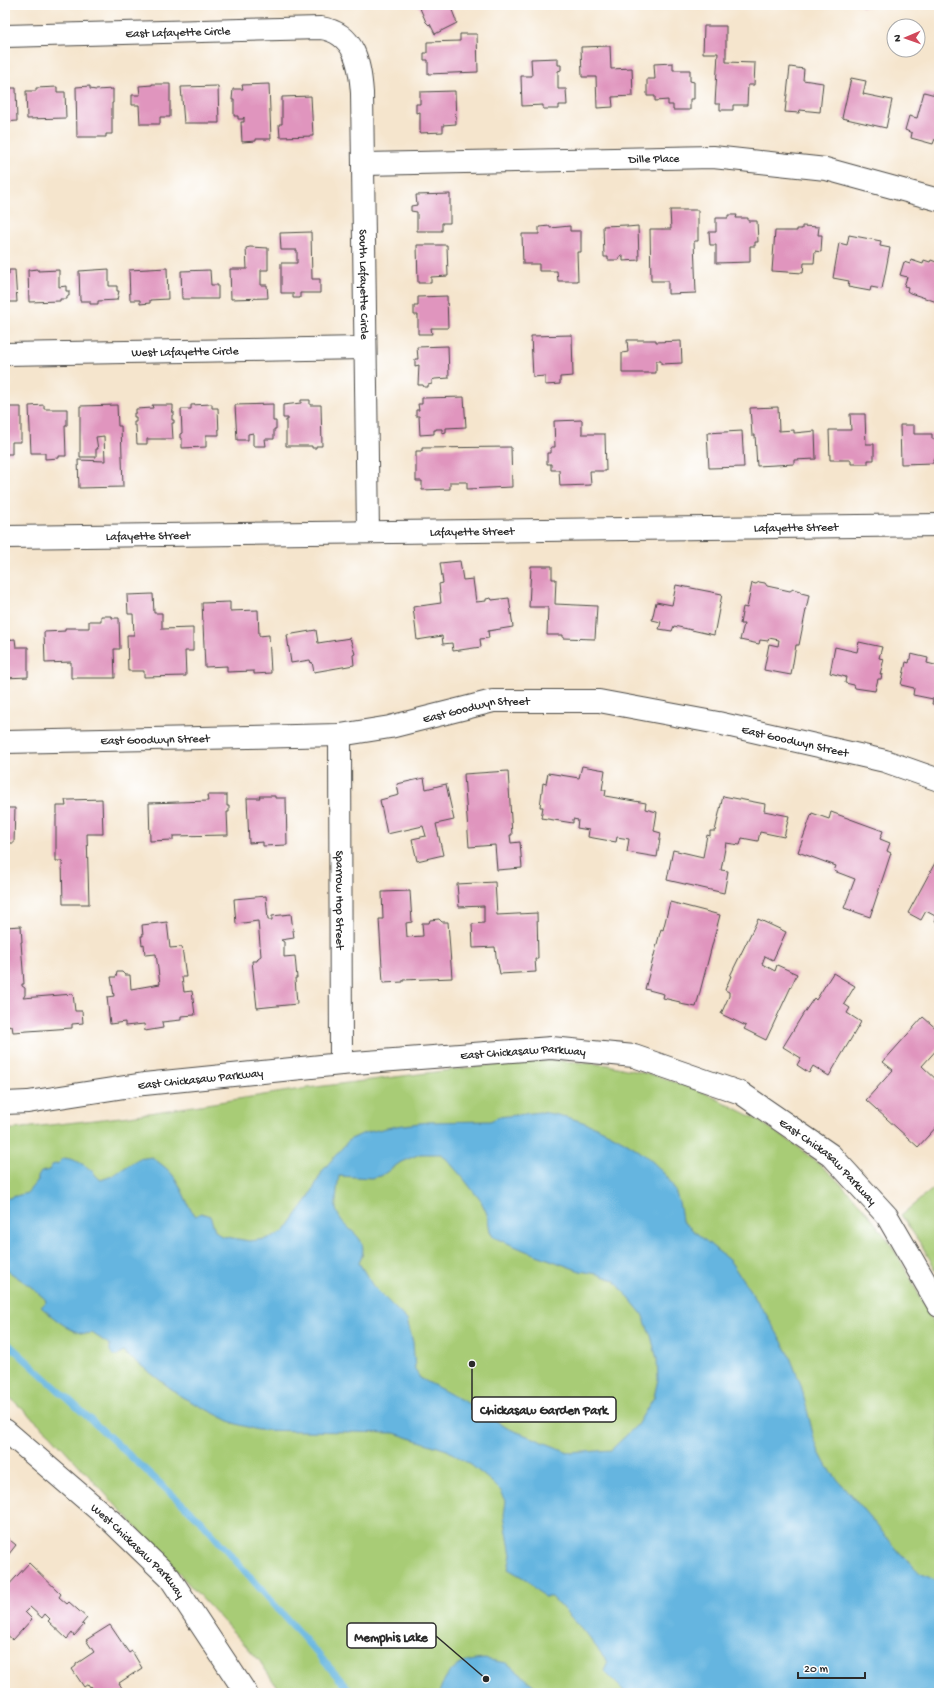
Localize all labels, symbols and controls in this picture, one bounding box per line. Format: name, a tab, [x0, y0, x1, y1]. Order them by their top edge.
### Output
north arrow	[886, 18, 926, 58]
street label: East Lafayette Circle	[125, 25, 231, 42]
text: N	[892, 34, 904, 42]
street label: Dille Place	[627, 153, 680, 168]
street label: South Lafayette Circle	[355, 229, 370, 341]
street label: West Lafayette Circle	[131, 345, 240, 361]
street label: Lafayette Street	[754, 521, 839, 536]
street label: Lafayette Street	[430, 525, 515, 541]
street label: Lafayette Street	[106, 530, 191, 545]
street label: East Goodwyn Street	[421, 696, 531, 727]
street label: East Goodwyn Street	[740, 724, 850, 762]
street label: East Goodwyn Street	[100, 733, 211, 749]
street label: Sparrow Hop Street	[331, 851, 346, 951]
street label: East Chickasaw Parkway	[460, 1043, 586, 1064]
street label: East Chickasaw Parkway	[137, 1067, 264, 1094]
street label: East Chickasaw Parkway	[776, 1116, 879, 1209]
callout: Chickasaw Garden Park	[472, 1397, 616, 1422]
text: Chickasaw Garden Park	[479, 1404, 610, 1419]
street label: West Chickasaw Parkway	[87, 1502, 187, 1602]
callout: Memphis Lake	[347, 1623, 436, 1648]
text: Memphis Lake	[354, 1631, 429, 1647]
scale bar	[798, 1654, 865, 1680]
text: 20 m	[804, 1663, 829, 1677]

